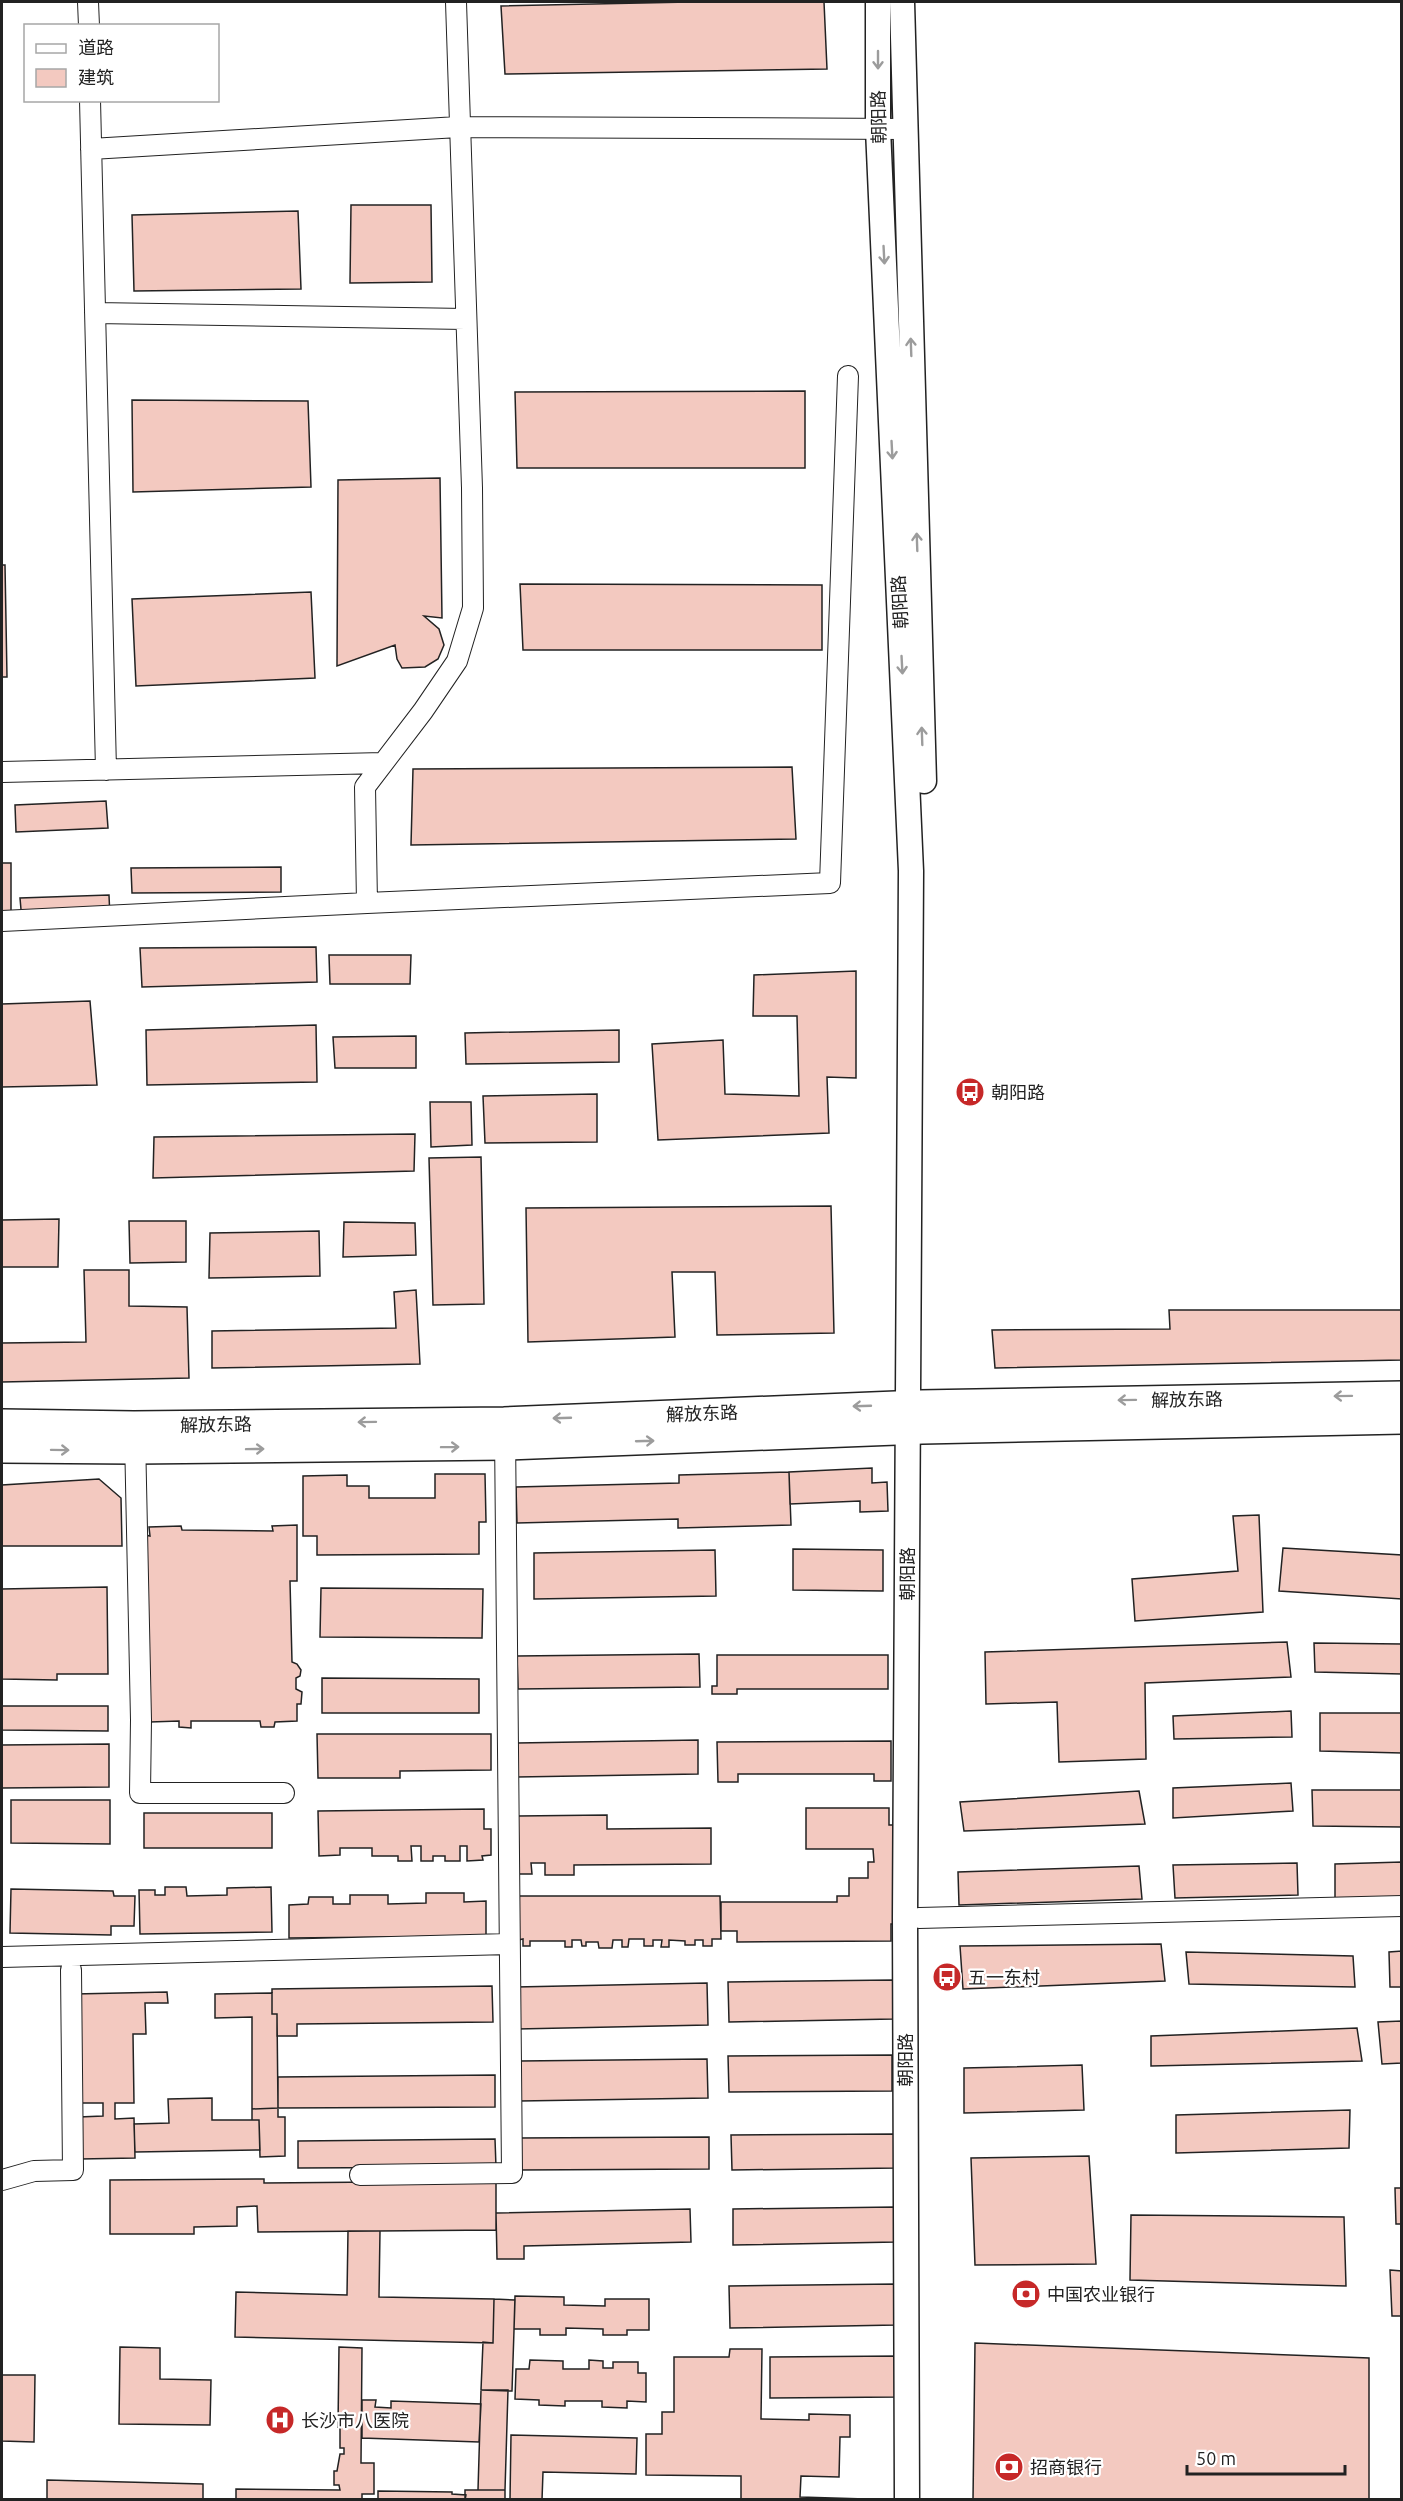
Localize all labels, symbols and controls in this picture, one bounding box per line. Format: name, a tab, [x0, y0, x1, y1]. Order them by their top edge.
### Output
legend	[24, 24, 219, 102]
text: 道路	[78, 37, 114, 57]
one-way arrow	[872, 49, 884, 69]
text: 建筑	[78, 67, 114, 87]
street label: 朝阳路	[868, 90, 888, 144]
one-way arrow	[878, 244, 889, 264]
one-way arrow	[906, 337, 917, 357]
one-way arrow	[887, 439, 898, 459]
one-way arrow	[911, 532, 923, 552]
street label: 朝阳路	[888, 575, 910, 629]
one-way arrow	[897, 655, 908, 675]
one-way arrow	[917, 727, 928, 747]
bus stop icon: 朝阳路	[954, 1076, 986, 1108]
place label: 朝阳路	[991, 1082, 1045, 1102]
street label: 解放东路	[1151, 1388, 1223, 1410]
one-way arrow	[1334, 1390, 1354, 1402]
one-way arrow	[1118, 1394, 1138, 1406]
one-way arrow	[852, 1401, 872, 1412]
street label: 解放东路	[666, 1402, 738, 1424]
street label: 解放东路	[180, 1413, 252, 1435]
one-way arrow	[553, 1413, 573, 1424]
one-way arrow	[358, 1416, 378, 1428]
one-way arrow	[634, 1435, 654, 1446]
one-way arrow	[439, 1441, 459, 1453]
one-way arrow	[244, 1443, 264, 1455]
one-way arrow	[49, 1444, 69, 1455]
street label: 朝阳路	[897, 1547, 917, 1601]
bus stop icon: 五一东村	[931, 1961, 963, 1993]
place label: 五一东村	[968, 1967, 1040, 1987]
street label: 朝阳路	[895, 2033, 915, 2087]
bank icon: 中国农业银行	[1010, 2278, 1042, 2310]
place label: 中国农业银行	[1047, 2284, 1155, 2304]
hospital icon: 长沙市八医院	[264, 2404, 296, 2436]
place label: 长沙市八医院	[301, 2410, 409, 2430]
scale bar	[1187, 2438, 1344, 2476]
text: 50 m	[1196, 2448, 1236, 2468]
bank icon: 招商银行	[993, 2451, 1025, 2483]
place label: 招商银行	[1030, 2457, 1102, 2477]

